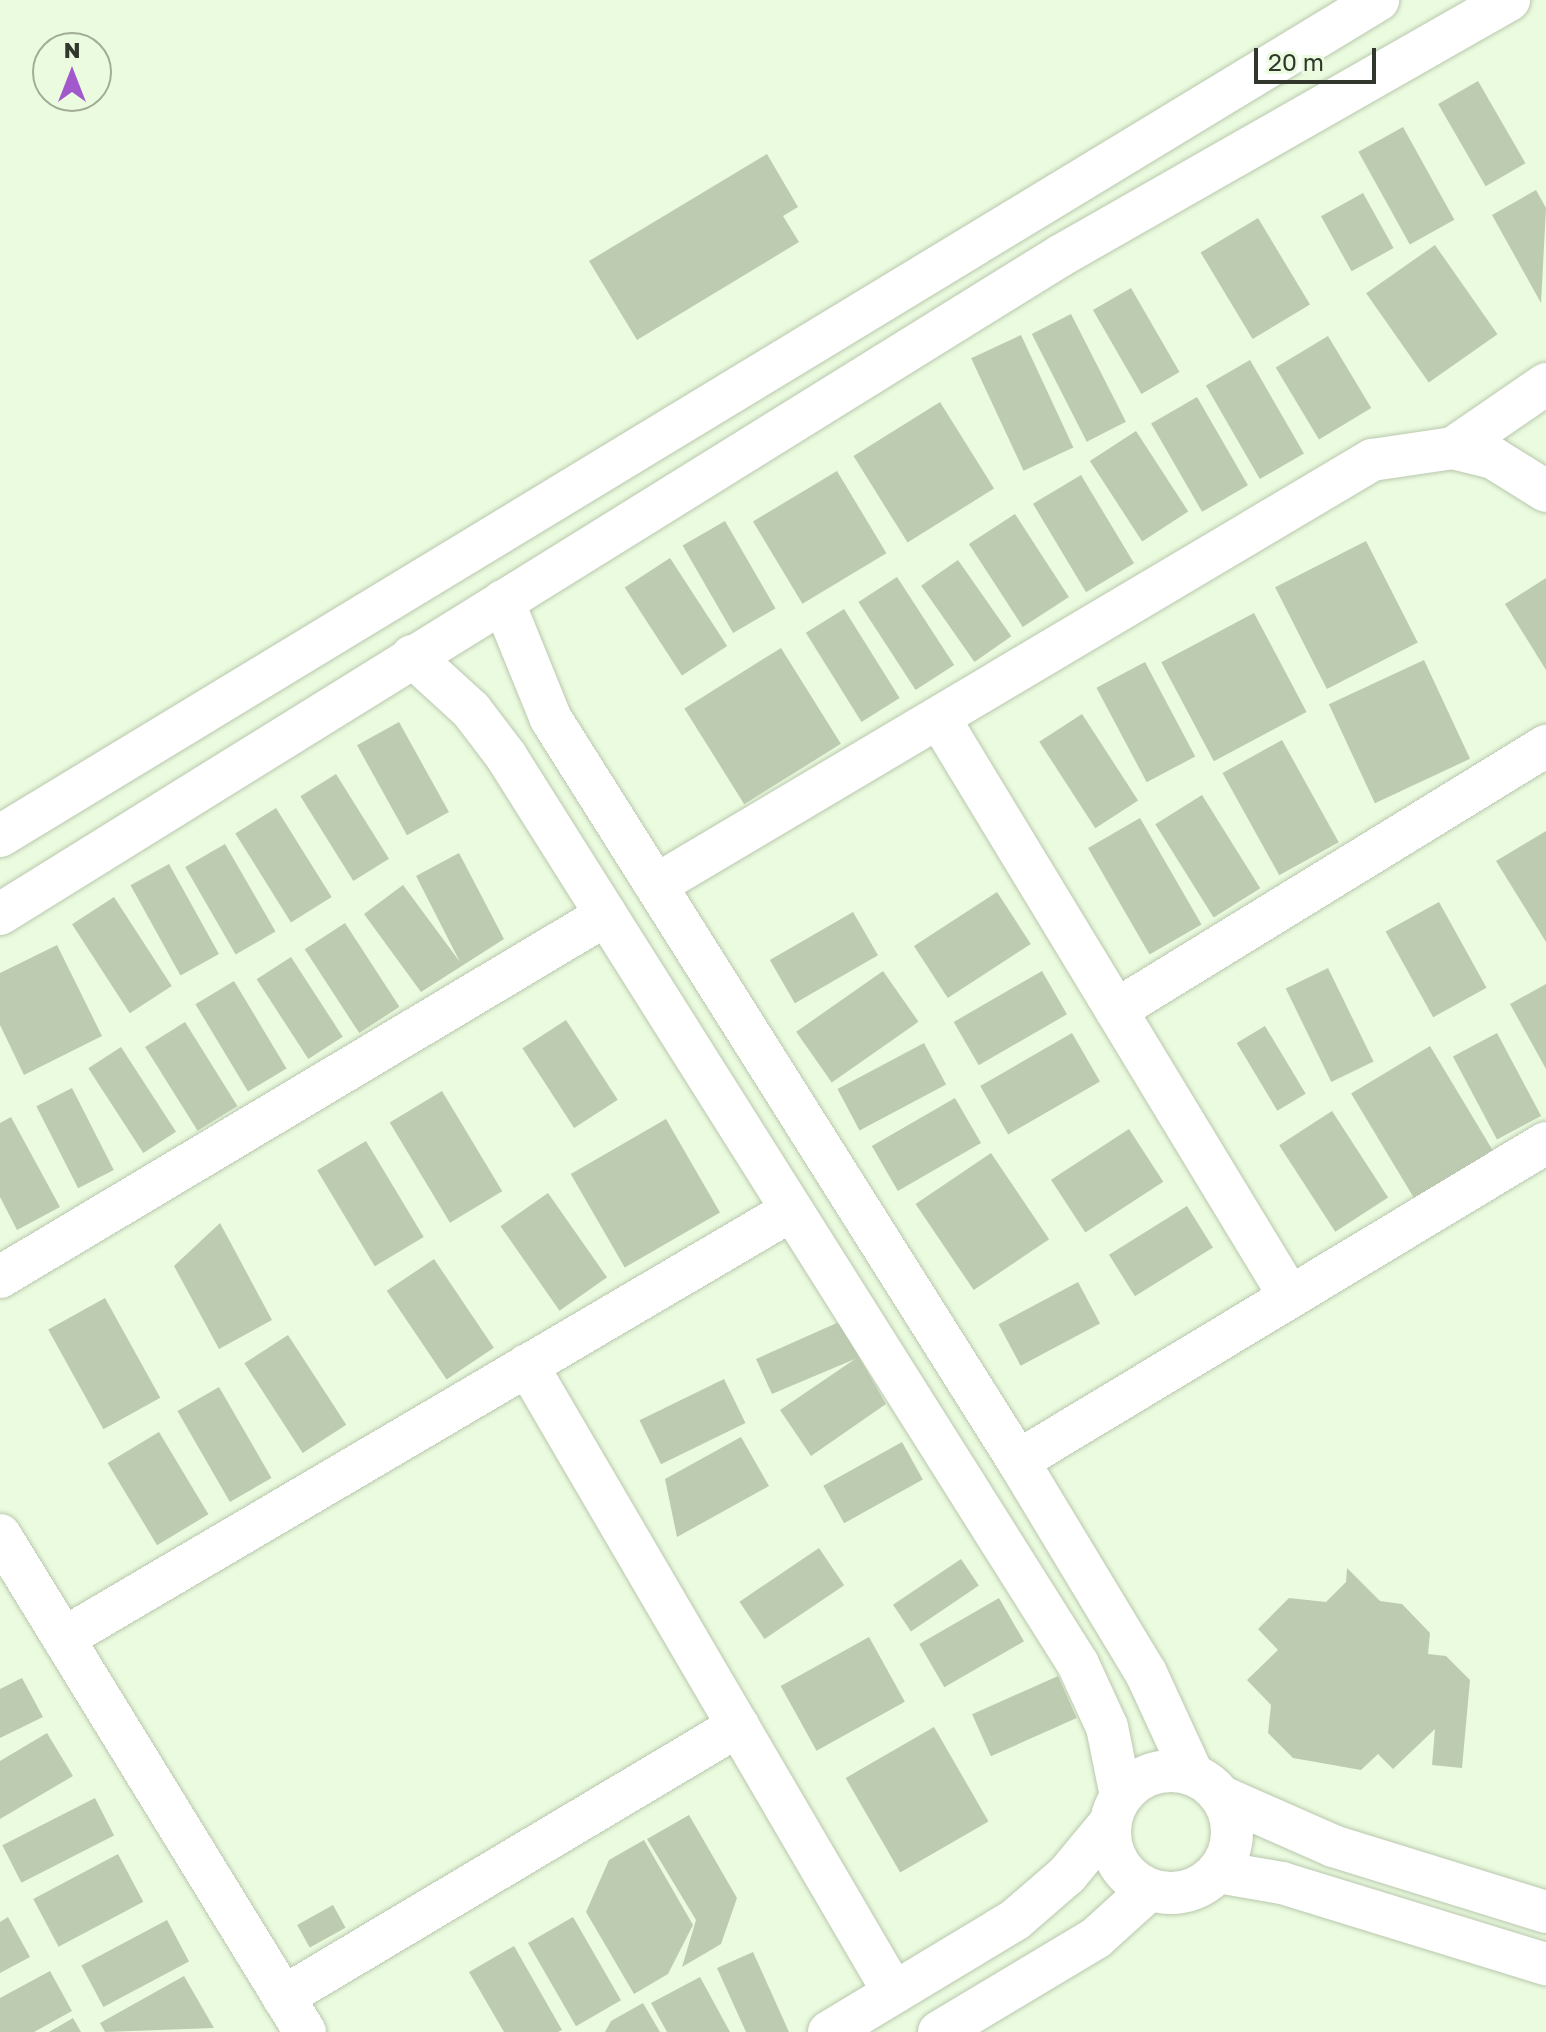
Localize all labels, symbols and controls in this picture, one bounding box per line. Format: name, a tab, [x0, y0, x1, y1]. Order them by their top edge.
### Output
north arrow	[32, 32, 112, 112]
scale bar	[1258, 32, 1380, 82]
text: N	[64, 36, 80, 63]
text: 20 m	[1268, 47, 1324, 76]

